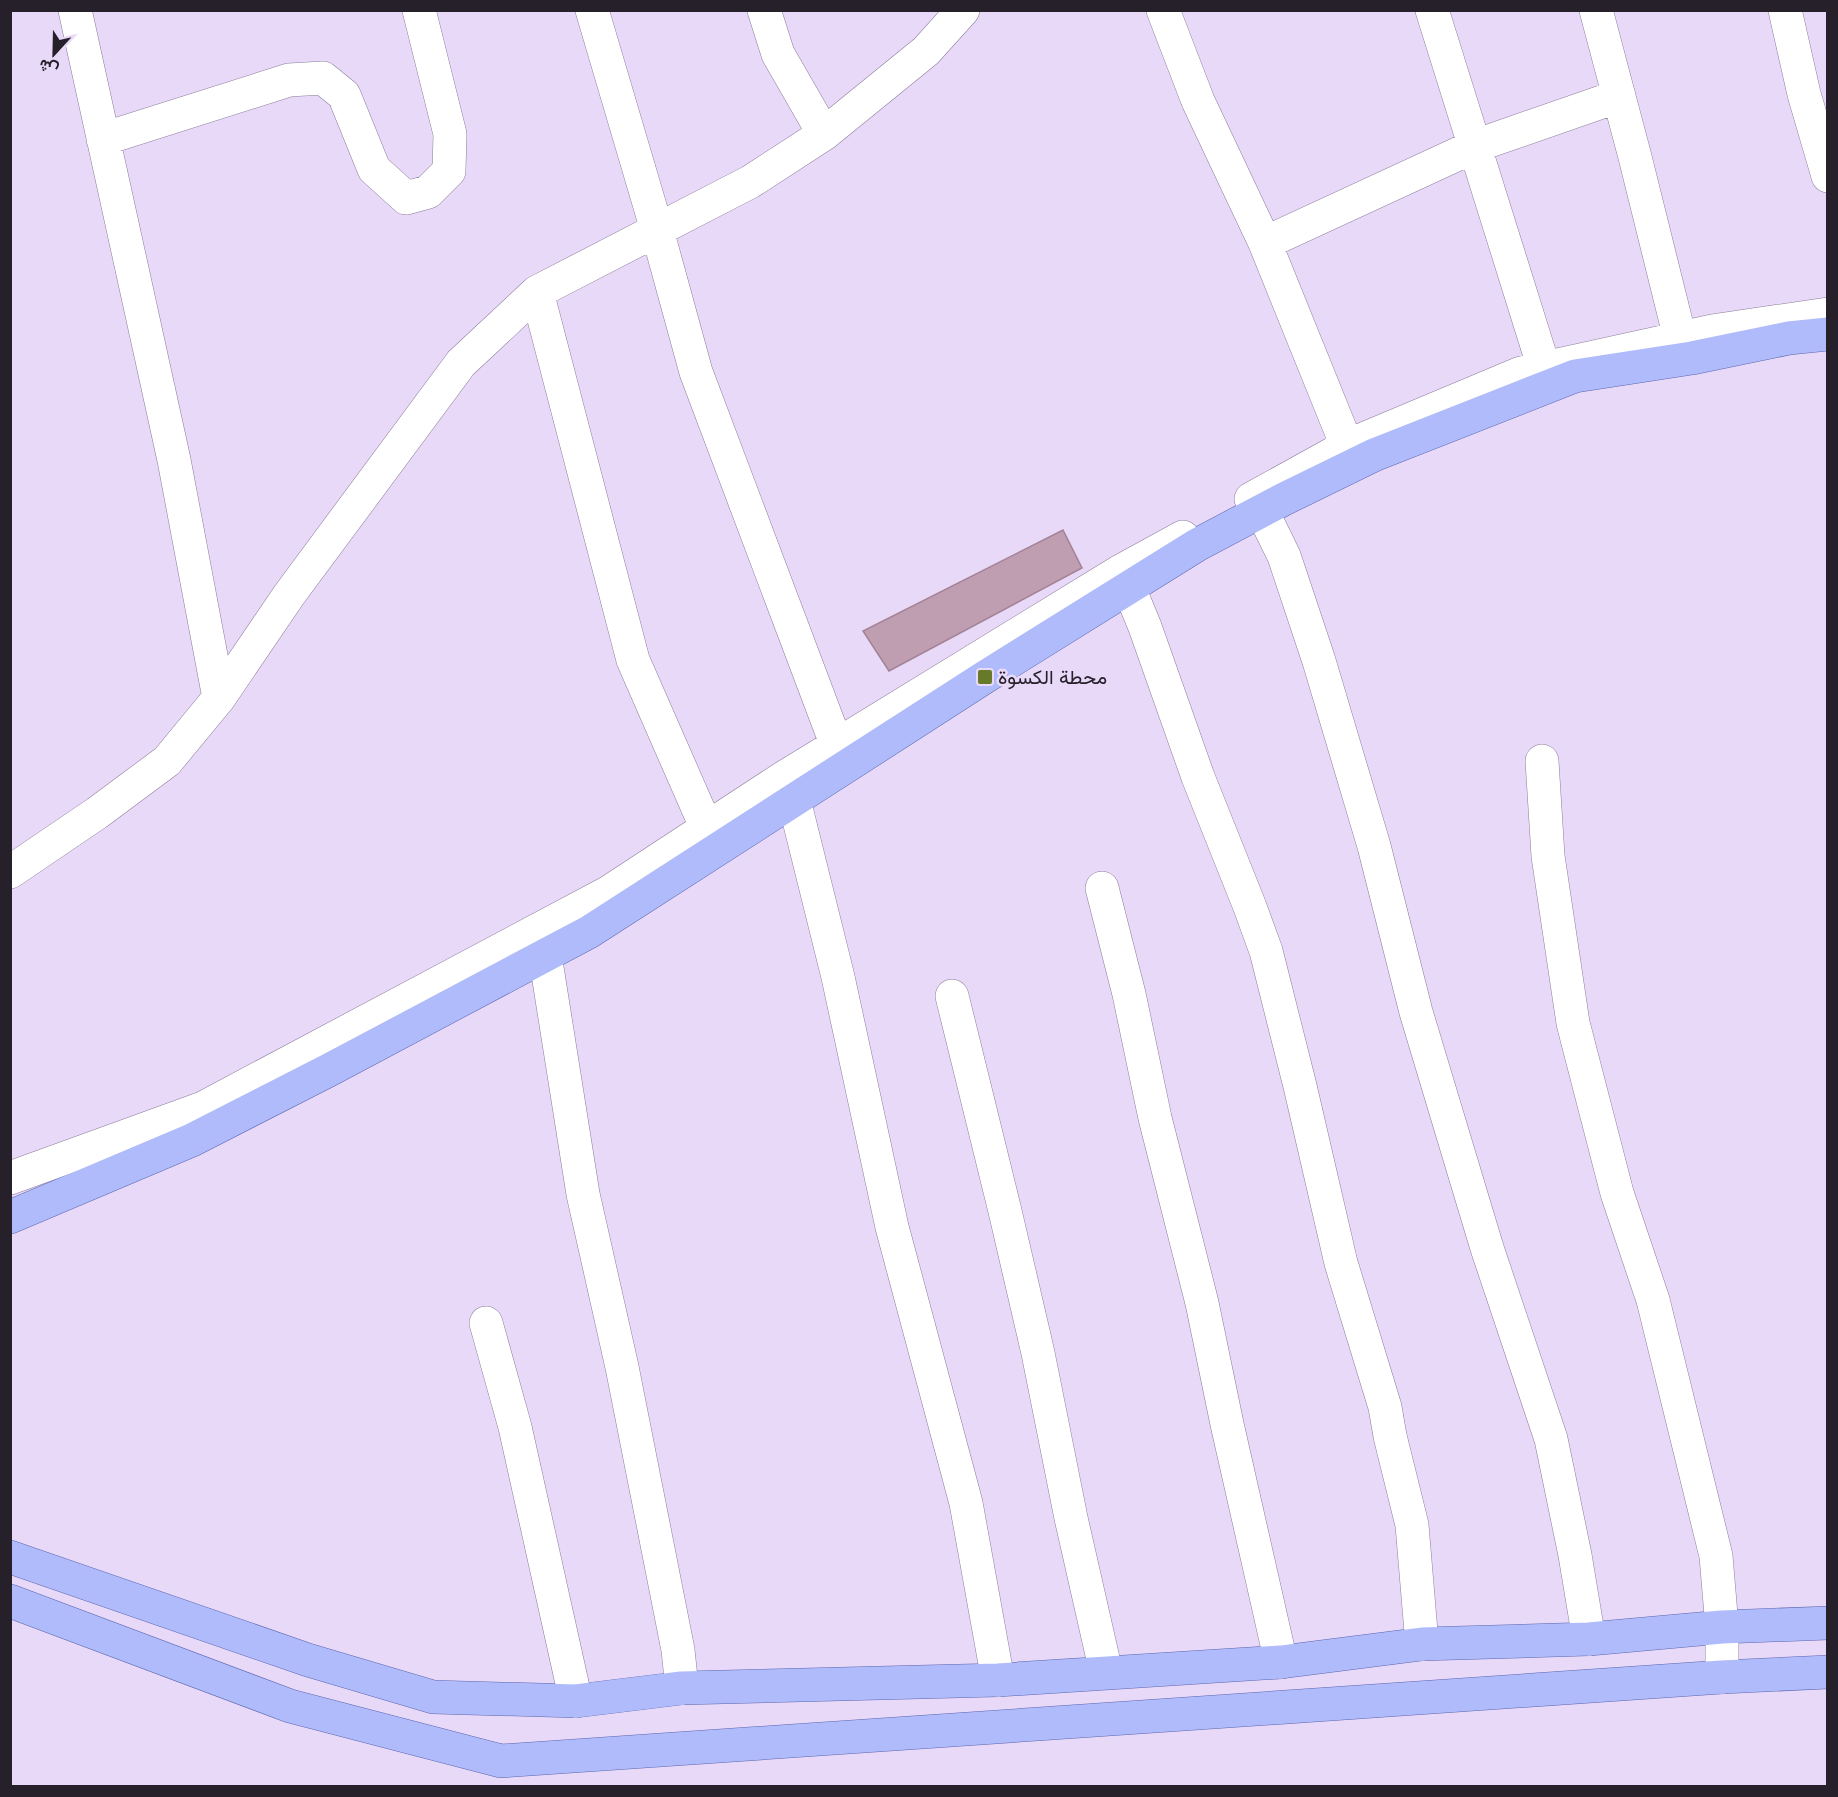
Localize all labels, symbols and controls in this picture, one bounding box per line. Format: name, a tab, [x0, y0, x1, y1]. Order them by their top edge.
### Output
north arrow	[24, 24, 84, 84]
text: ش	[36, 54, 61, 80]
place label: محطة الكسوة	[998, 666, 1107, 690]
marker: محطة الكسوة	[976, 668, 994, 686]

